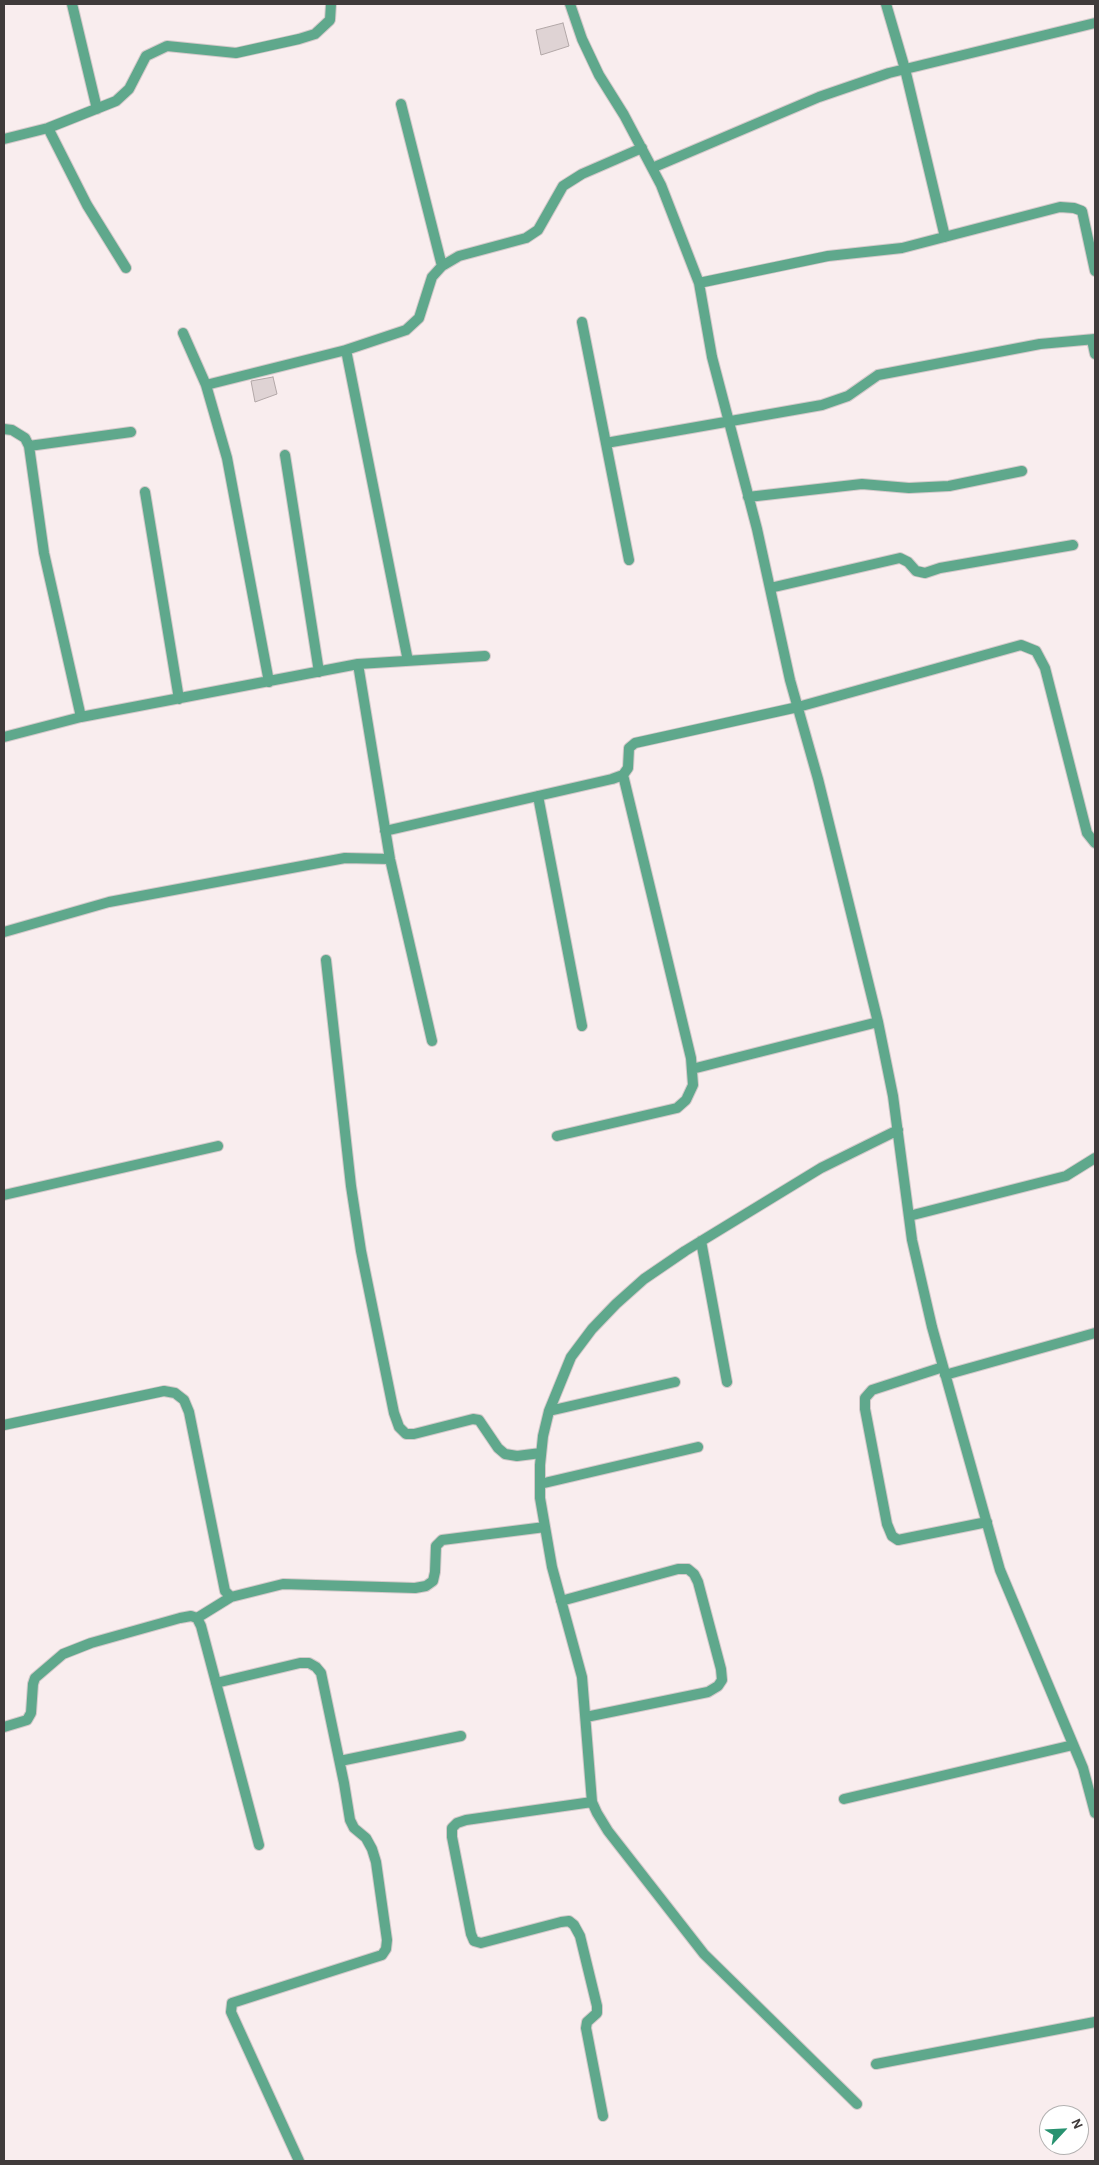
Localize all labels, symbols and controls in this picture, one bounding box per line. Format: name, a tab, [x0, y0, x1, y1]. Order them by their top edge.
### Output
north arrow	[1039, 2105, 1089, 2155]
text: N	[1068, 2117, 1085, 2131]

